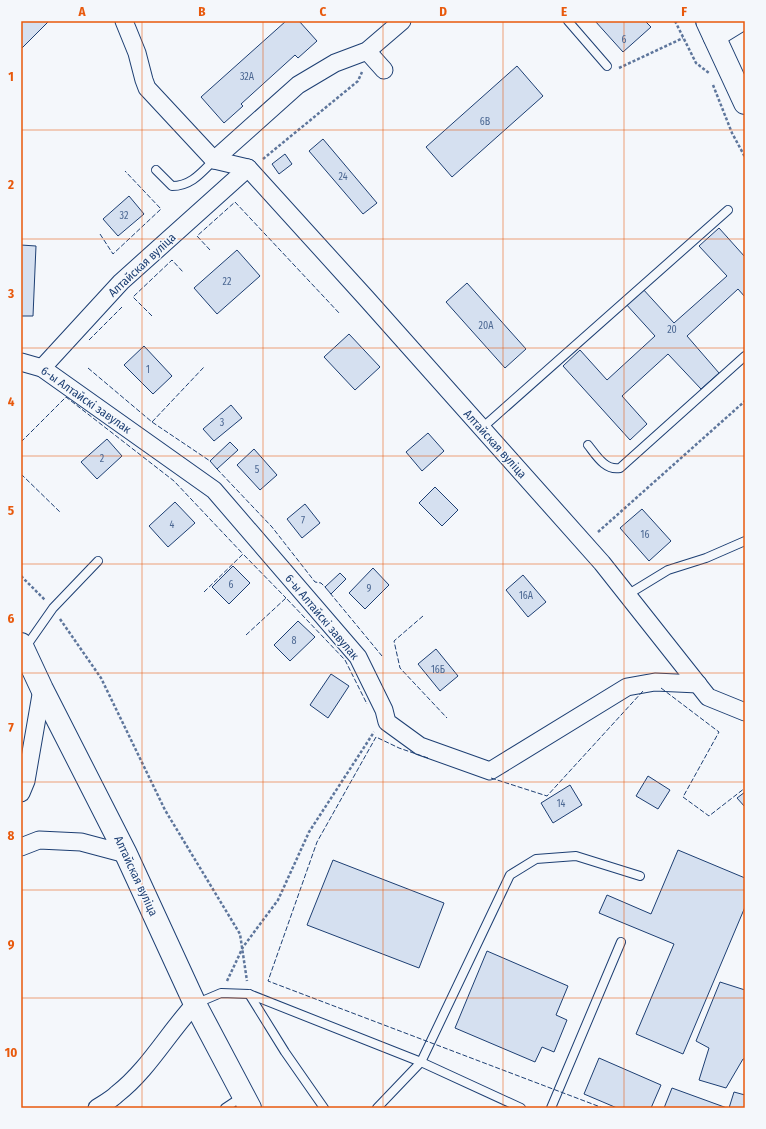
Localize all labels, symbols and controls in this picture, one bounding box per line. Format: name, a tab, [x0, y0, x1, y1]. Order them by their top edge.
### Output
text: A	[77, 4, 86, 19]
text: B	[198, 4, 206, 19]
text: C	[320, 4, 327, 19]
text: D	[439, 4, 447, 19]
text: E	[561, 4, 567, 19]
text: F	[681, 4, 687, 19]
house number: 6	[622, 34, 627, 46]
text: 1	[8, 69, 14, 84]
house number: 32А	[240, 71, 255, 83]
house number: 6В	[480, 116, 491, 128]
house number: 24	[338, 171, 348, 183]
text: 2	[7, 177, 14, 192]
house number: 32	[120, 210, 129, 222]
street label: Алтайская вуліца	[105, 230, 179, 300]
house number: 22	[223, 276, 232, 288]
text: 3	[7, 286, 14, 301]
house number: 20А	[479, 320, 494, 332]
house number: 20	[667, 324, 677, 336]
street label: 6-ы Алтайскі завулак	[38, 364, 134, 437]
house number: 1	[146, 364, 150, 376]
text: 4	[8, 394, 15, 409]
street label: Алтайская вуліца	[461, 407, 529, 481]
house number: 3	[220, 417, 225, 429]
house number: 2	[100, 453, 105, 465]
house number: 5	[255, 464, 260, 476]
text: 5	[8, 503, 14, 518]
house number: 7	[301, 515, 305, 527]
house number: 4	[170, 519, 175, 531]
house number: 16	[641, 529, 649, 541]
street label: 6-ы Алтайскі завулак	[282, 572, 362, 663]
house number: 6	[229, 579, 234, 591]
house number: 9	[367, 583, 372, 595]
house number: 16А	[519, 590, 534, 602]
text: 6	[8, 611, 15, 626]
house number: 8	[292, 635, 297, 647]
house number: 16Б	[431, 664, 445, 676]
text: 7	[8, 720, 14, 735]
house number: 14	[557, 798, 566, 810]
text: 8	[8, 828, 15, 843]
street label: Алтайская вуліца	[111, 834, 161, 918]
text: 9	[8, 937, 15, 952]
text: 10	[5, 1045, 17, 1060]

